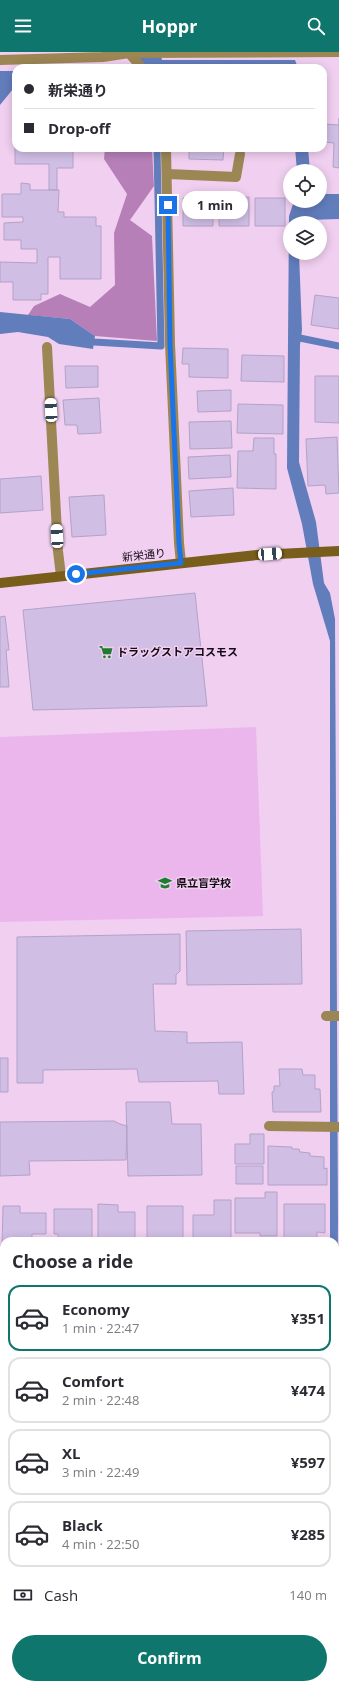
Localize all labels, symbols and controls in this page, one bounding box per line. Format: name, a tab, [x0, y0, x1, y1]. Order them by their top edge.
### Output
text: Hoppr	[142, 14, 197, 38]
icon: menu	[12, 15, 34, 37]
icon: search	[305, 15, 327, 37]
text: 新栄通り	[48, 80, 108, 100]
text: Drop-off	[48, 118, 110, 138]
map controls	[283, 164, 327, 260]
button: locate	[283, 164, 327, 208]
callout: 1 min	[182, 191, 248, 219]
route end	[159, 196, 177, 214]
text: 1 min	[197, 196, 233, 214]
button: layers	[283, 216, 327, 260]
car	[44, 398, 58, 422]
car	[50, 524, 64, 548]
street label: 新栄通り	[121, 545, 167, 564]
car	[258, 547, 282, 561]
route start	[67, 565, 85, 583]
supermarket icon: ドラッグストアコスモス	[98, 644, 114, 660]
place label: ドラッグストアコスモス	[117, 644, 238, 659]
school or university icon: 県立盲学校	[157, 875, 173, 891]
place label: 県立盲学校	[176, 875, 231, 890]
text: Choose a ride	[12, 1249, 133, 1273]
text: Economy	[62, 1299, 130, 1319]
icon: car	[14, 1300, 50, 1336]
text: ¥351	[291, 1308, 325, 1328]
text: 1 min · 22:47	[62, 1319, 139, 1337]
text: Comfort	[62, 1371, 124, 1391]
icon: car	[14, 1372, 50, 1408]
text: ¥474	[291, 1380, 325, 1400]
text: 2 min · 22:48	[62, 1391, 139, 1409]
text: XL	[62, 1443, 80, 1463]
icon: car	[14, 1444, 50, 1480]
text: ¥597	[291, 1452, 325, 1472]
text: 3 min · 22:49	[62, 1463, 139, 1481]
text: Black	[62, 1515, 103, 1535]
icon: car	[14, 1516, 50, 1552]
text: ¥285	[291, 1524, 325, 1544]
text: 4 min · 22:50	[62, 1535, 139, 1553]
icon: cash	[12, 1584, 34, 1606]
text: Cash	[44, 1585, 78, 1605]
text: 140 m	[289, 1586, 327, 1604]
button: Confirm	[12, 1635, 327, 1681]

